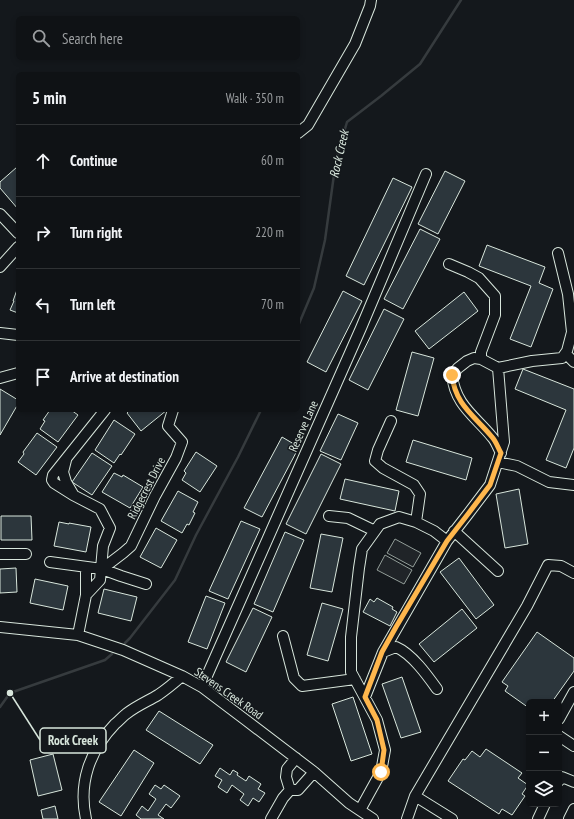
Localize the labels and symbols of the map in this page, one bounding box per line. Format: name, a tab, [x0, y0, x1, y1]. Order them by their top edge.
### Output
water label: Rock Creek	[325, 127, 353, 180]
route end	[443, 366, 461, 384]
street label: Reserve Lane	[285, 398, 321, 454]
street label: Ridgecrest Drive	[124, 454, 168, 522]
street label: Stevens Creek Road	[192, 664, 266, 722]
callout: Rock Creek	[40, 728, 106, 753]
text: Rock Creek	[48, 732, 99, 749]
route start	[372, 763, 390, 781]

